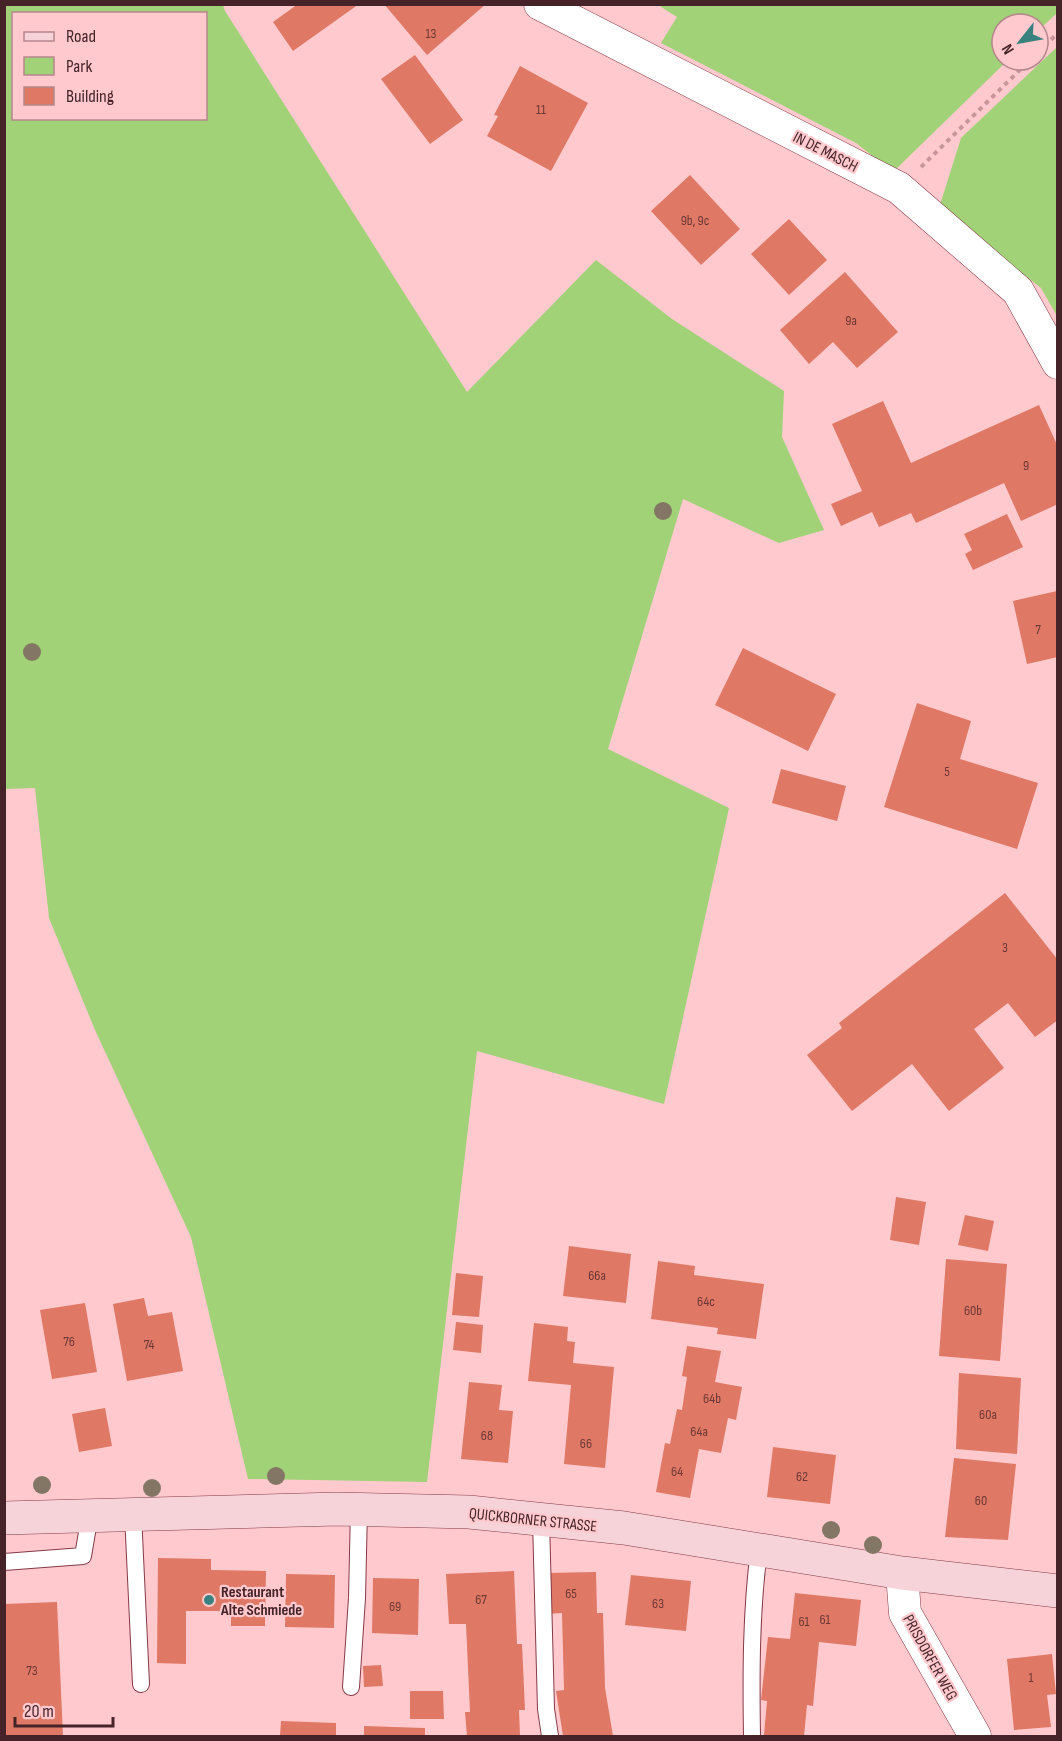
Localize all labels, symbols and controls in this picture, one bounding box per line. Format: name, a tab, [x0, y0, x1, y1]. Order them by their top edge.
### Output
legend	[12, 12, 207, 120]
north arrow	[990, 12, 1050, 72]
house number: 13	[426, 25, 437, 42]
text: Road	[66, 26, 96, 47]
text: N	[998, 40, 1019, 58]
text: Park	[66, 56, 92, 77]
text: Building	[66, 86, 114, 107]
house number: 11	[536, 101, 546, 118]
street label: IN DE MASCH	[790, 128, 861, 177]
house number: 9b, 9c	[681, 212, 709, 229]
house number: 9a	[845, 312, 857, 329]
house number: 9	[1023, 457, 1029, 474]
house number: 7	[1035, 621, 1041, 638]
house number: 5	[944, 763, 950, 780]
house number: 3	[1002, 939, 1008, 956]
house number: 66a	[588, 1267, 606, 1284]
house number: 64c	[697, 1293, 715, 1310]
house number: 60b	[964, 1302, 982, 1319]
house number: 76	[63, 1333, 75, 1350]
house number: 74	[144, 1336, 155, 1353]
house number: 64b	[703, 1390, 721, 1407]
house number: 60a	[979, 1406, 997, 1423]
house number: 64a	[690, 1423, 708, 1440]
house number: 68	[481, 1427, 493, 1444]
house number: 66	[580, 1435, 592, 1452]
house number: 64	[671, 1463, 683, 1480]
house number: 62	[796, 1468, 808, 1485]
house number: 60	[975, 1492, 987, 1509]
street label: QUICKBORNER STRASSE	[468, 1504, 598, 1537]
place label: Restaurant Alte Schmiede	[220, 1583, 302, 1620]
house number: 65	[565, 1585, 577, 1602]
house number: 67	[475, 1591, 487, 1608]
marker: Restaurant Alte Schmiede	[202, 1593, 216, 1607]
house number: 63	[652, 1595, 664, 1612]
house number: 69	[389, 1598, 401, 1615]
house number: 61	[819, 1611, 831, 1628]
street label: PRISDORFER WEG	[898, 1612, 961, 1704]
house number: 61	[798, 1613, 810, 1630]
house number: 73	[26, 1662, 38, 1679]
house number: 1	[1029, 1669, 1034, 1686]
scale bar	[15, 1690, 112, 1728]
text: 20 m	[24, 1701, 54, 1722]

